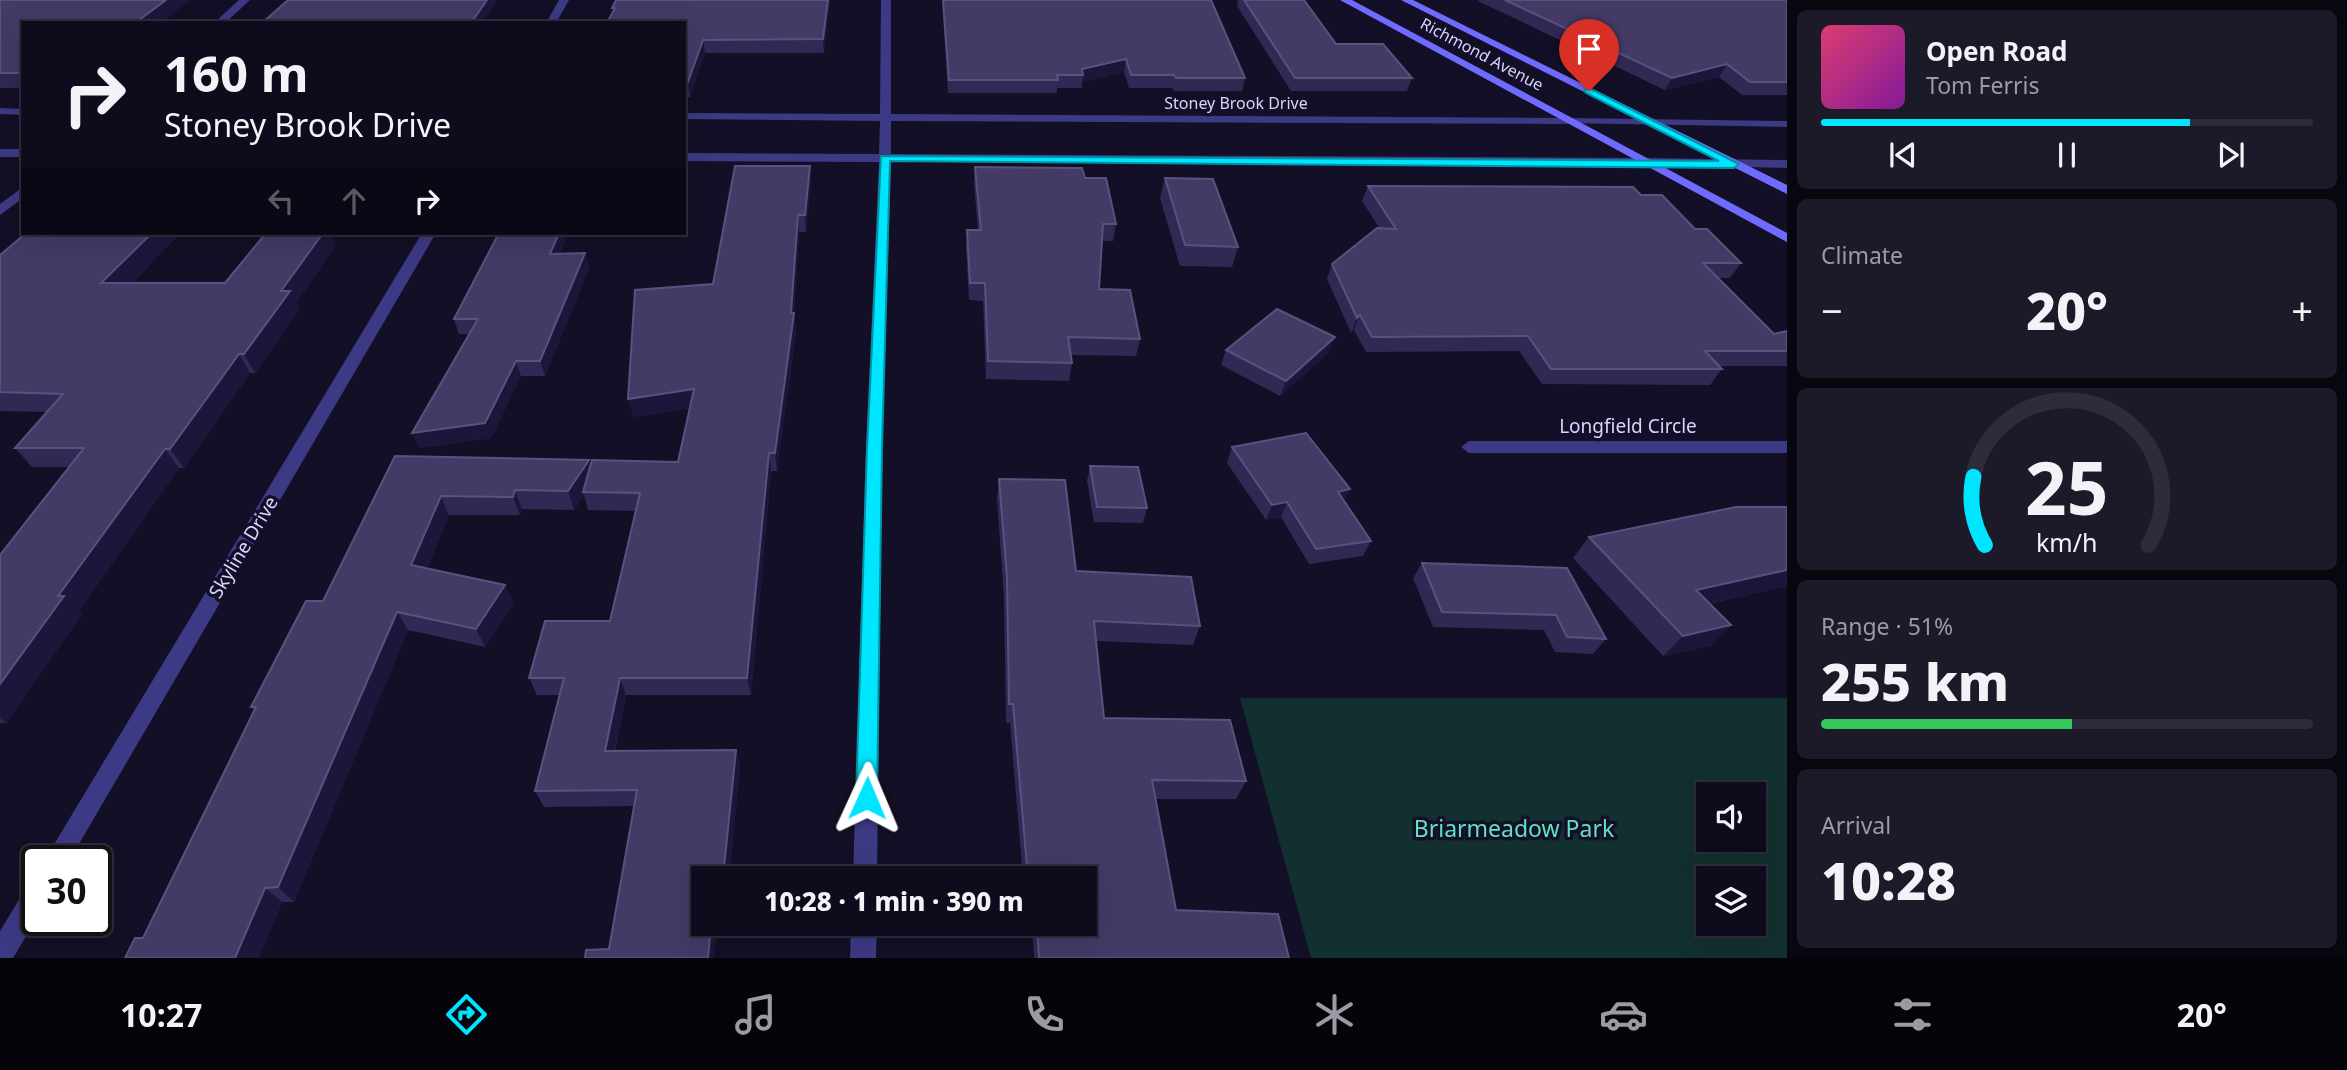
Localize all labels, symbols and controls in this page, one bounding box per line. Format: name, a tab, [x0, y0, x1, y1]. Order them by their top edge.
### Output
street label: Richmond Avenue	[1417, 12, 1547, 96]
pin	[1559, 19, 1619, 91]
icon: arrive	[1570, 30, 1608, 68]
text: Open Road	[1926, 33, 2068, 69]
text: 160 m	[164, 40, 309, 106]
icon: right	[49, 49, 140, 140]
text: Tom Ferris	[1926, 69, 2039, 101]
street label: Stoney Brook Drive	[1164, 92, 1308, 114]
text: Stoney Brook Drive	[164, 103, 451, 146]
icon: previous	[1884, 136, 1922, 174]
icon: pause	[2048, 136, 2086, 174]
icon: next	[2212, 136, 2250, 174]
icon: left	[262, 182, 300, 220]
icon: ahead	[335, 182, 373, 220]
icon: right	[408, 182, 446, 220]
text: Climate	[1821, 239, 1903, 271]
text: 20°	[2026, 274, 2108, 345]
text: −	[1821, 284, 1843, 336]
text: +	[2291, 284, 2313, 336]
street label: Longfield Circle	[1559, 413, 1697, 439]
text: 25	[2025, 437, 2109, 536]
street label: Skyline Drive	[202, 491, 284, 603]
text: km/h	[2036, 525, 2098, 559]
text: Range · 51%	[1821, 610, 1953, 642]
text: 255 km	[1821, 645, 2009, 716]
position arrow	[830, 761, 904, 835]
map controls	[1696, 782, 1766, 936]
button: sound	[1696, 782, 1766, 852]
text: Arrival	[1821, 809, 1891, 841]
park label: Briarmeadow Park	[1414, 812, 1615, 844]
text: 10:28	[1821, 844, 1956, 915]
speed limit sign: 30	[21, 845, 112, 936]
button: layers	[1696, 866, 1766, 936]
text: 10:28 · 1 min · 390 m	[764, 883, 1024, 919]
icon: directions	[442, 990, 491, 1039]
icon: music	[731, 990, 780, 1039]
icon: phone	[1020, 990, 1069, 1039]
icon: climate	[1310, 990, 1359, 1039]
icon: car	[1599, 990, 1648, 1039]
icon: filters	[1888, 990, 1937, 1039]
text: 10:27	[120, 993, 202, 1036]
text: 20°	[2177, 993, 2227, 1036]

